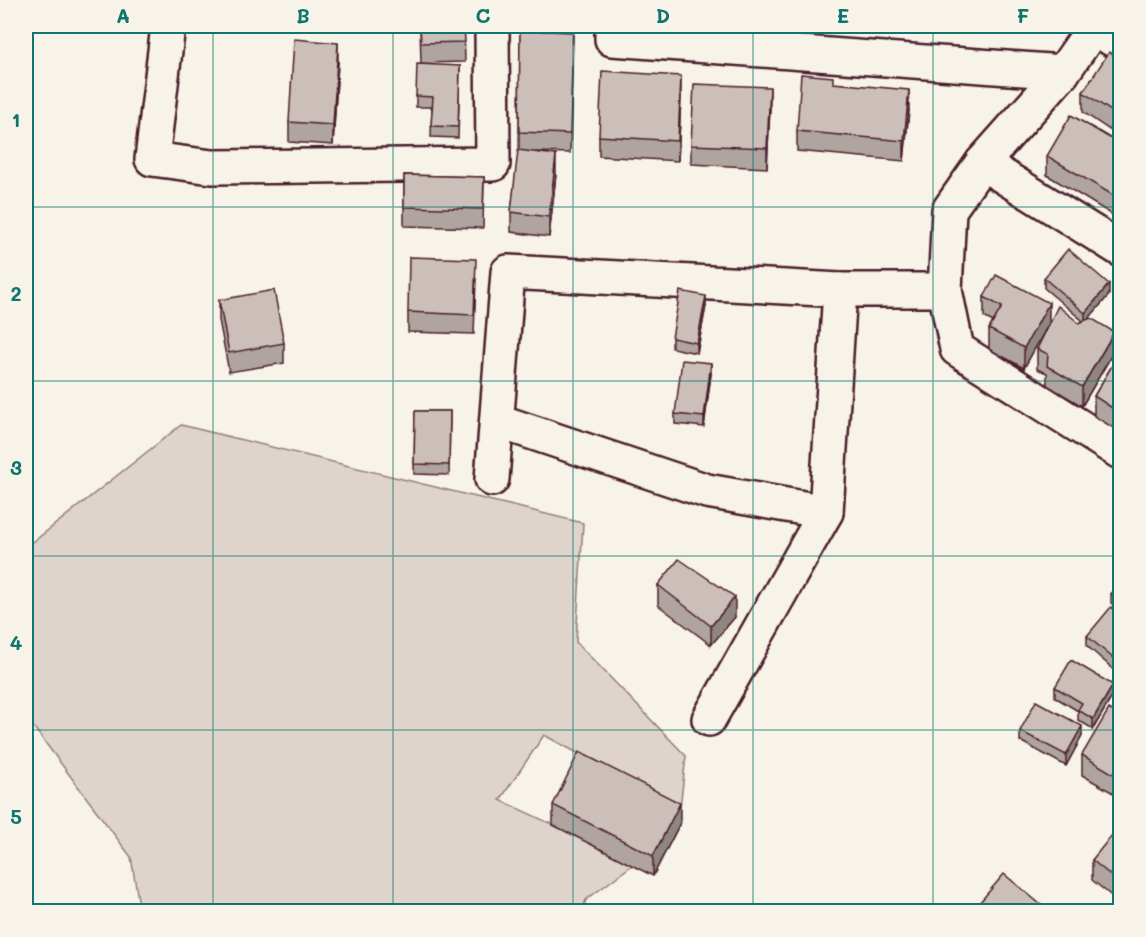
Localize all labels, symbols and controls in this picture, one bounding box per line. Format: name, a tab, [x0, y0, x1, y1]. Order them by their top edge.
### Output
text: A	[116, 2, 130, 28]
text: B	[296, 2, 310, 28]
text: C	[476, 2, 491, 28]
text: D	[656, 2, 670, 28]
text: E	[837, 2, 849, 28]
text: F	[1017, 2, 1030, 28]
text: 1	[12, 106, 20, 132]
text: 2	[10, 280, 22, 306]
text: 3	[10, 454, 22, 480]
text: 4	[10, 629, 23, 655]
text: 5	[10, 803, 22, 829]

